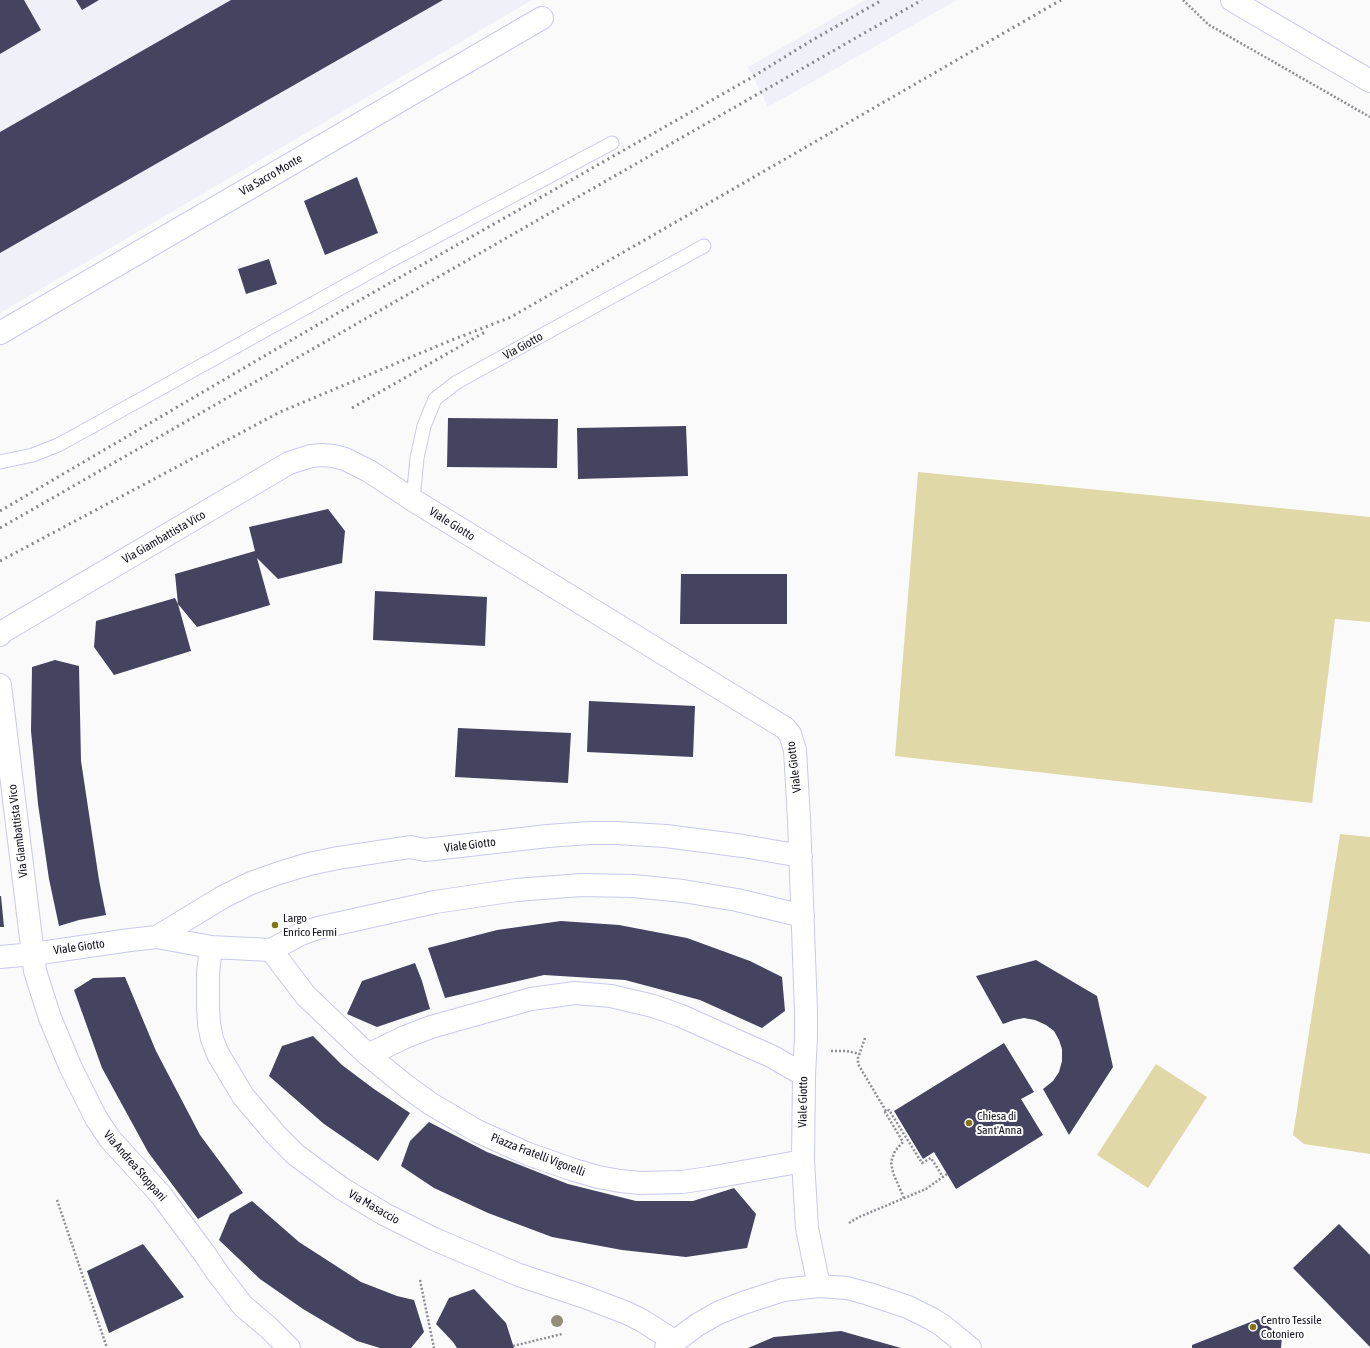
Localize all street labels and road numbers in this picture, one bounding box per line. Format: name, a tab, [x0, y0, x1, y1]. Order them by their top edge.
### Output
street label: Via Sacro Monte	[237, 151, 305, 199]
street label: Via Giotto	[501, 329, 545, 363]
street label: Viale Giotto	[426, 504, 478, 544]
street label: Via Giambattista Vico	[120, 507, 208, 567]
street label: Viale Giotto	[784, 741, 804, 793]
street label: Via Giambattista Vico	[5, 784, 31, 878]
street label: Viale Giotto	[444, 835, 496, 855]
street label: Viale Giotto	[52, 936, 106, 958]
street label: Viale Giotto	[795, 1076, 811, 1128]
street label: Via Andrea Stoppani	[100, 1128, 170, 1204]
street label: Piazza Fratelli Vigorelli	[489, 1130, 587, 1180]
street label: Via Masaccio	[346, 1187, 402, 1227]

